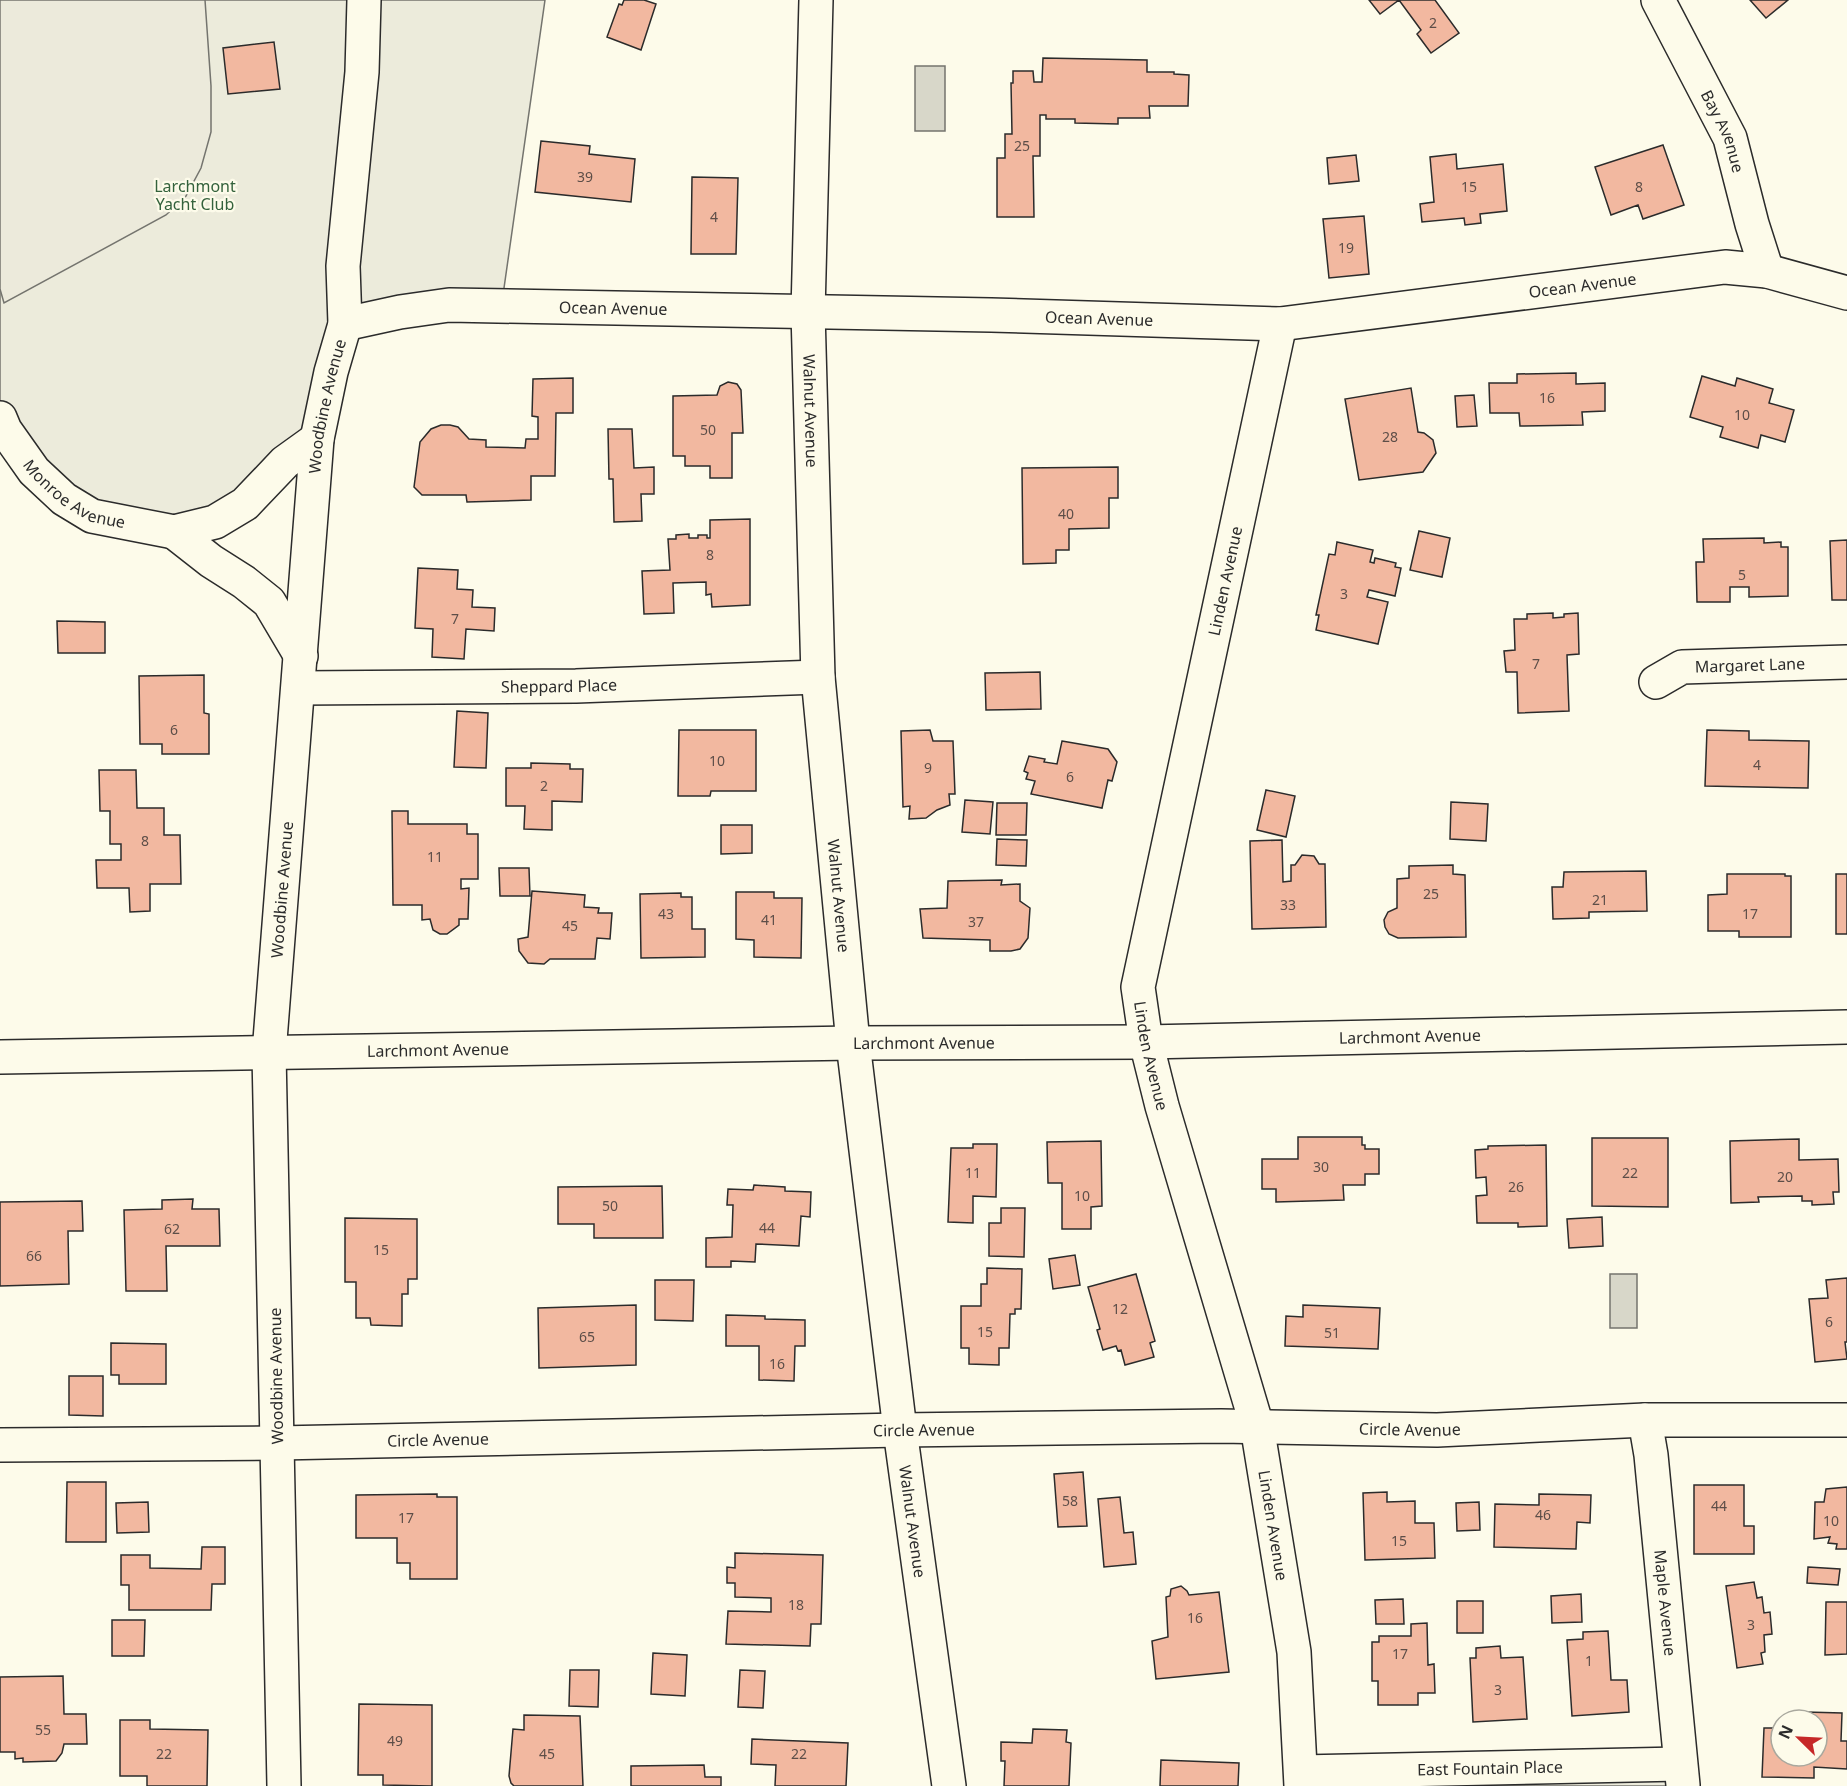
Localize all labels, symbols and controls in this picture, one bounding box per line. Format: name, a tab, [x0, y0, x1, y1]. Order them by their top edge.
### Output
house number: 2	[1429, 13, 1437, 32]
street label: Bay Avenue	[1696, 86, 1749, 175]
house number: 25	[1014, 136, 1030, 155]
house number: 39	[577, 167, 593, 186]
park label: Larchmont Yacht Club	[154, 175, 236, 215]
house number: 15	[1461, 177, 1477, 196]
house number: 8	[1635, 177, 1643, 196]
house number: 4	[710, 207, 718, 226]
house number: 19	[1338, 238, 1354, 257]
street label: Ocean Avenue	[1527, 267, 1638, 303]
street label: Ocean Avenue	[559, 296, 668, 320]
street label: Ocean Avenue	[1045, 306, 1154, 331]
street label: Woodbine Avenue	[303, 336, 351, 474]
street label: Walnut Avenue	[798, 354, 823, 468]
house number: 16	[1539, 388, 1555, 407]
house number: 10	[1734, 405, 1750, 424]
house number: 50	[700, 420, 716, 439]
house number: 28	[1382, 427, 1398, 446]
street label: Monroe Avenue	[18, 455, 127, 533]
house number: 40	[1058, 504, 1074, 523]
street label: Linden Avenue	[1203, 524, 1247, 638]
house number: 8	[706, 545, 714, 564]
house number: 5	[1738, 565, 1746, 584]
house number: 3	[1340, 584, 1348, 603]
house number: 7	[451, 609, 459, 628]
street label: Margaret Lane	[1694, 652, 1805, 678]
house number: 7	[1532, 654, 1540, 673]
street label: Sheppard Place	[501, 673, 617, 698]
house number: 6	[170, 720, 178, 739]
house number: 10	[709, 751, 725, 770]
house number: 4	[1753, 755, 1761, 774]
house number: 9	[924, 758, 932, 777]
house number: 6	[1066, 767, 1074, 786]
house number: 2	[540, 776, 548, 795]
street label: Woodbine Avenue	[265, 820, 298, 959]
house number: 8	[141, 831, 149, 850]
street label: Walnut Avenue	[823, 838, 855, 953]
house number: 11	[427, 847, 443, 866]
house number: 25	[1423, 884, 1439, 903]
house number: 21	[1592, 890, 1608, 909]
house number: 33	[1280, 895, 1296, 914]
house number: 43	[658, 904, 674, 923]
house number: 17	[1742, 904, 1758, 923]
house number: 41	[761, 910, 777, 929]
house number: 37	[968, 912, 984, 931]
house number: 45	[562, 916, 578, 935]
street label: Linden Avenue	[1129, 999, 1174, 1113]
street label: Larchmont Avenue	[1339, 1024, 1481, 1049]
street label: Larchmont Avenue	[853, 1032, 995, 1054]
street label: Larchmont Avenue	[367, 1038, 509, 1062]
house number: 30	[1313, 1157, 1329, 1176]
house number: 11	[965, 1163, 981, 1182]
house number: 22	[1622, 1163, 1638, 1182]
house number: 20	[1777, 1167, 1793, 1186]
house number: 26	[1508, 1177, 1524, 1196]
house number: 10	[1074, 1186, 1090, 1205]
house number: 50	[602, 1196, 618, 1215]
house number: 44	[759, 1218, 775, 1237]
house number: 62	[164, 1219, 180, 1238]
house number: 15	[373, 1240, 389, 1259]
house number: 66	[26, 1246, 42, 1265]
house number: 12	[1112, 1299, 1128, 1318]
street label: Woodbine Avenue	[264, 1307, 288, 1445]
house number: 6	[1825, 1312, 1833, 1331]
house number: 15	[977, 1322, 993, 1341]
house number: 51	[1324, 1323, 1340, 1342]
house number: 65	[579, 1327, 595, 1346]
house number: 16	[769, 1354, 785, 1373]
street label: Circle Avenue	[873, 1418, 975, 1442]
street label: Circle Avenue	[1359, 1418, 1461, 1441]
street label: Circle Avenue	[387, 1428, 489, 1452]
street label: Walnut Avenue	[894, 1464, 931, 1579]
street label: Linden Avenue	[1253, 1468, 1293, 1582]
house number: 58	[1062, 1491, 1078, 1510]
house number: 44	[1711, 1496, 1727, 1515]
house number: 46	[1535, 1505, 1551, 1524]
house number: 17	[398, 1508, 414, 1527]
house number: 10	[1823, 1511, 1839, 1530]
house number: 15	[1391, 1531, 1407, 1550]
street label: Maple Avenue	[1649, 1549, 1681, 1657]
house number: 18	[788, 1595, 804, 1614]
house number: 16	[1187, 1608, 1203, 1627]
house number: 3	[1747, 1615, 1755, 1634]
house number: 17	[1392, 1644, 1408, 1663]
house number: 1	[1585, 1651, 1593, 1670]
house number: 3	[1494, 1680, 1502, 1699]
north arrow	[1769, 1708, 1829, 1768]
house number: 55	[35, 1720, 51, 1739]
text: N	[1773, 1721, 1798, 1742]
house number: 49	[387, 1731, 403, 1750]
house number: 22	[156, 1744, 172, 1763]
house number: 45	[539, 1744, 555, 1763]
house number: 22	[791, 1744, 807, 1763]
street label: East Fountain Place	[1417, 1755, 1563, 1781]

